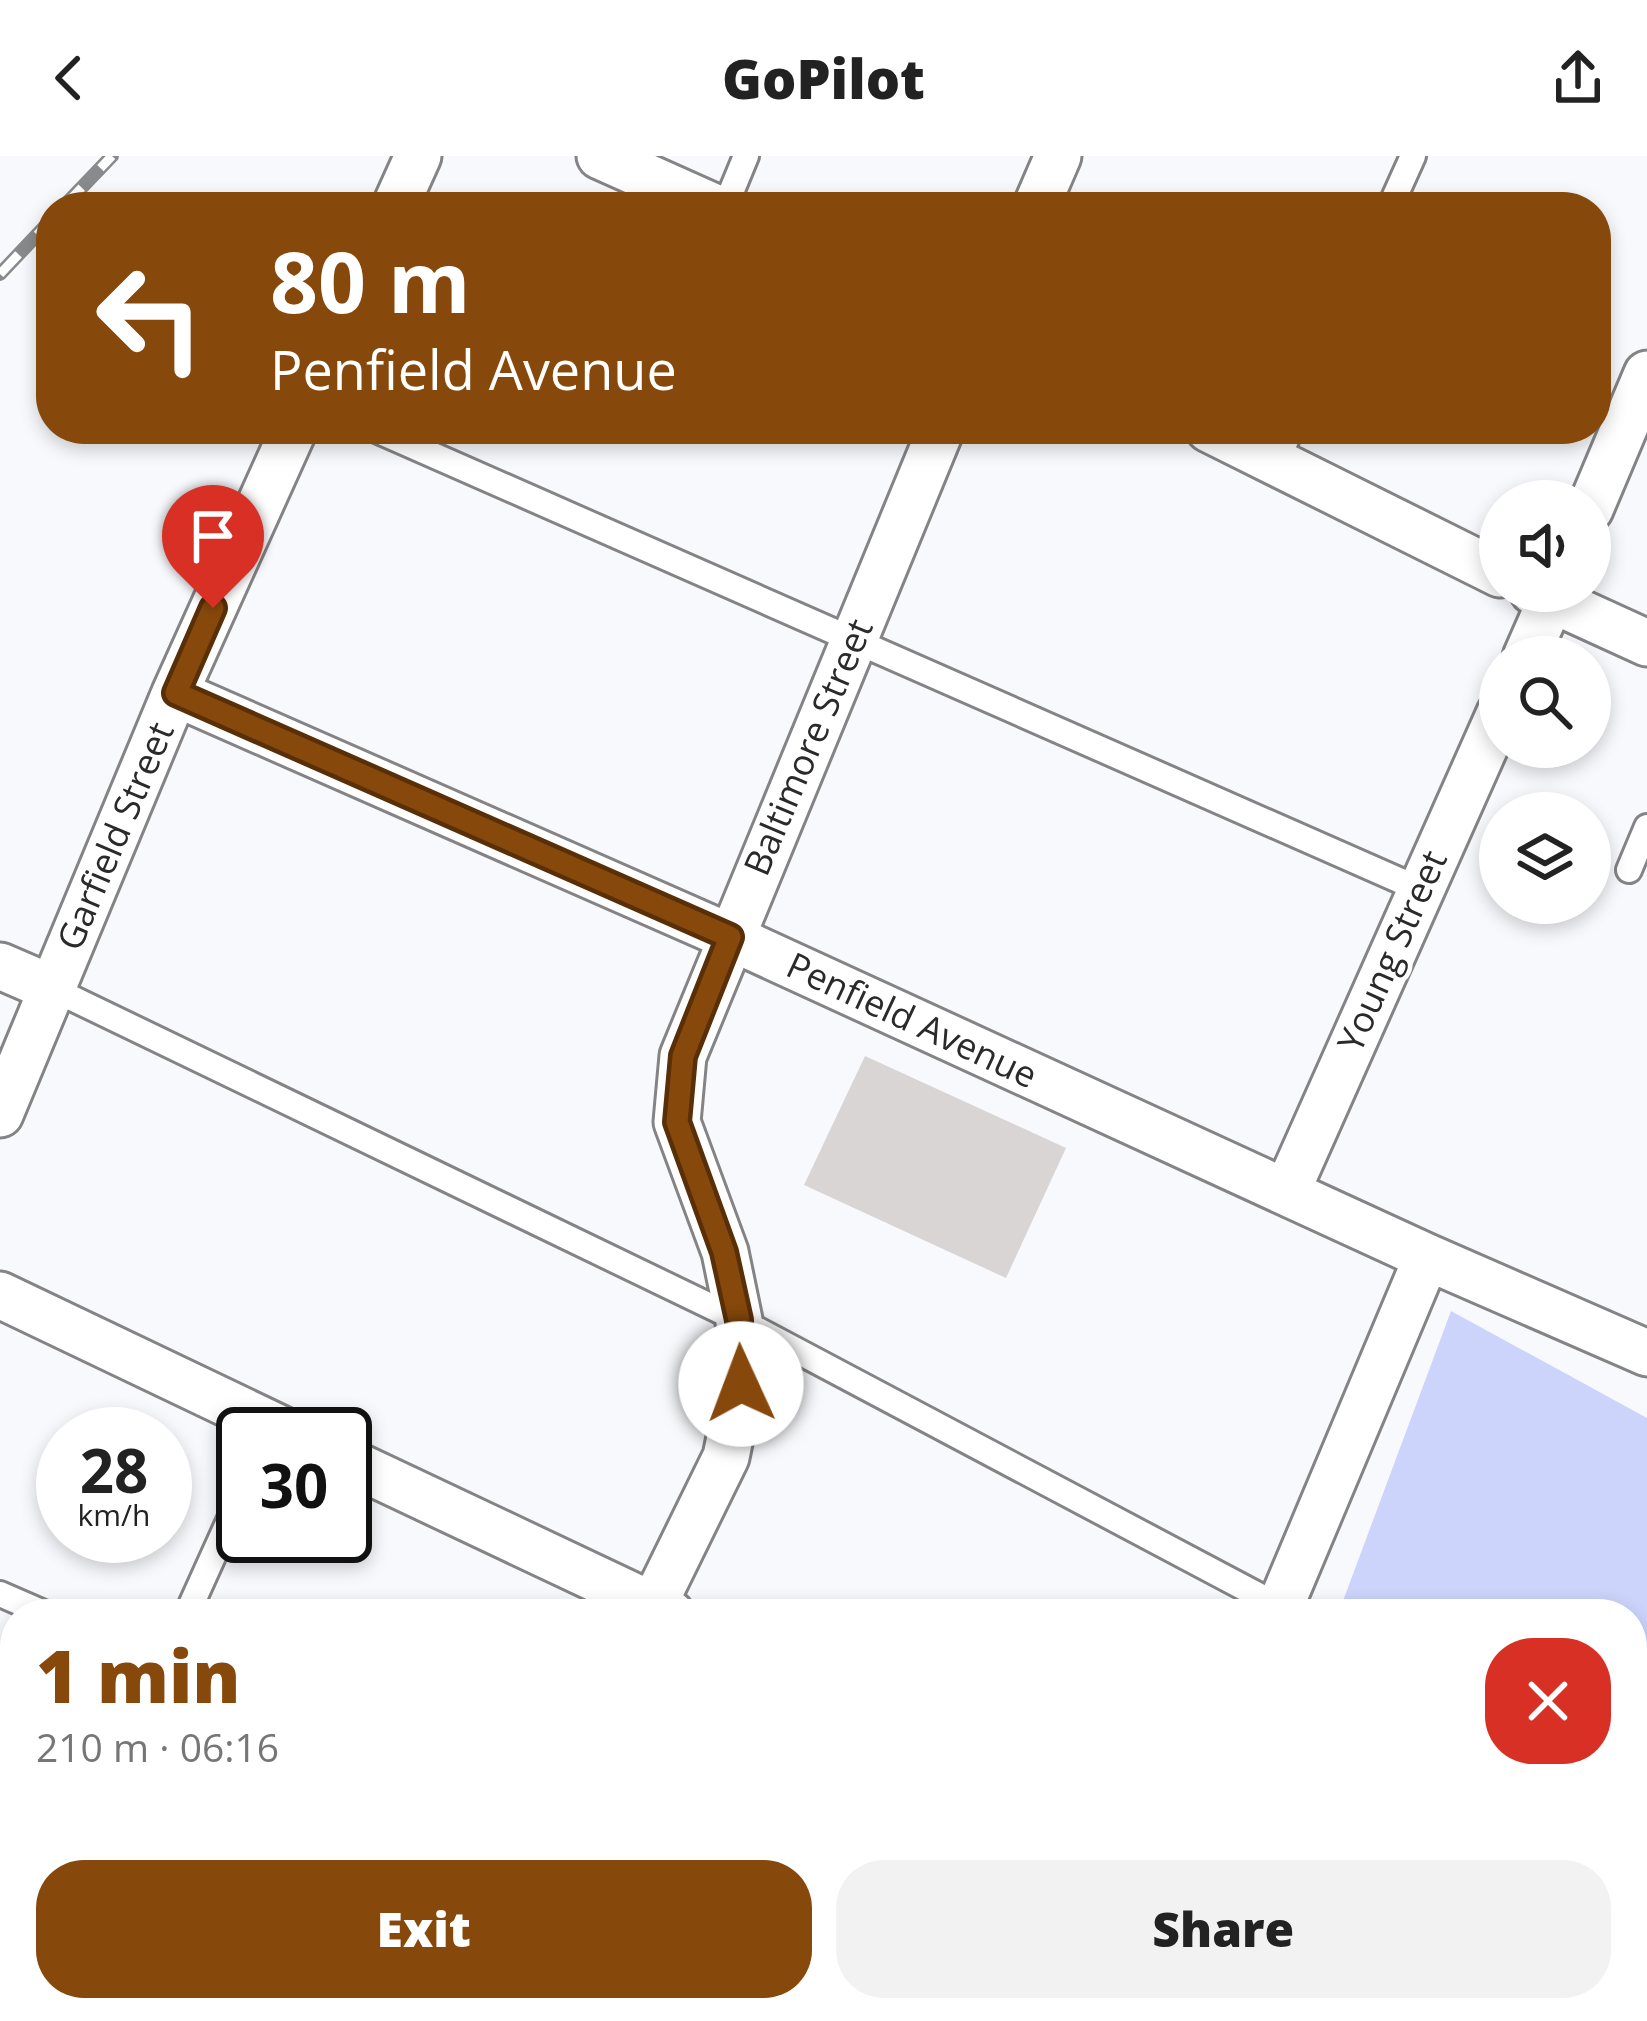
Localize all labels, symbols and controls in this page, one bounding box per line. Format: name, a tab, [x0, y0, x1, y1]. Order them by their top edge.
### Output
text: GoPilot	[722, 41, 925, 115]
icon: back	[36, 45, 102, 111]
icon: share	[1545, 45, 1611, 111]
text: 80 m	[270, 223, 470, 338]
icon: left	[72, 240, 228, 396]
text: Penfield Avenue	[270, 332, 677, 406]
map controls	[1479, 480, 1611, 924]
button: sound	[1479, 480, 1611, 612]
pin	[162, 485, 264, 608]
icon: arrive	[180, 503, 246, 569]
street label: Baltimore Street	[731, 611, 884, 883]
button: search	[1479, 636, 1611, 768]
street label: Garfield Street	[44, 714, 185, 957]
button: layers	[1479, 792, 1611, 924]
street label: Young Street	[1325, 842, 1458, 1059]
street label: Penfield Avenue	[779, 940, 1045, 1099]
position arrow	[678, 1321, 804, 1447]
speed limit sign: 30	[216, 1407, 372, 1563]
text: 28	[80, 1429, 148, 1511]
text: km/h	[78, 1494, 150, 1535]
text: 1 min	[36, 1626, 241, 1724]
button: close	[1485, 1638, 1611, 1764]
text: 210 m · 06:16	[36, 1720, 279, 1773]
button: Exit	[36, 1860, 812, 1998]
button: Share	[836, 1860, 1611, 1998]

